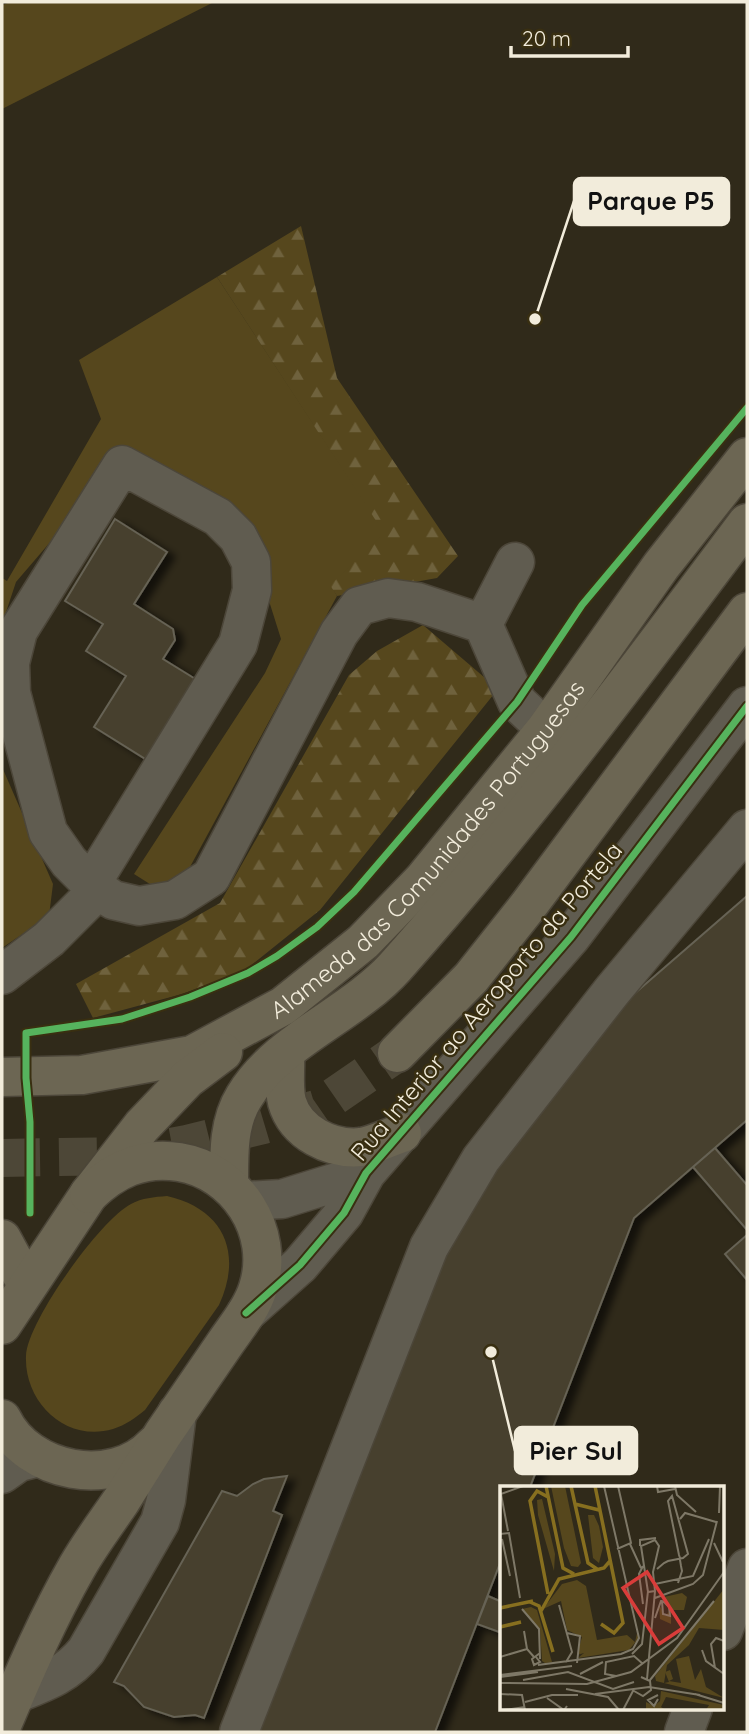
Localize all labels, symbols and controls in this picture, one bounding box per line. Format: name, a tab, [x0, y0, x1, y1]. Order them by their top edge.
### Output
scale bar	[511, 14, 628, 58]
text: 20 m	[522, 25, 571, 51]
callout: Parque P5	[574, 178, 729, 225]
text: Parque P5	[587, 184, 715, 217]
street label: Alameda das Comunidades Portuguesas	[265, 674, 591, 1025]
street label: Rua Interior ao Aeroporto da Portela	[344, 835, 628, 1167]
callout: Pier Sul	[515, 1427, 637, 1474]
text: Pier Sul	[529, 1434, 623, 1467]
inset map	[500, 1486, 724, 1710]

